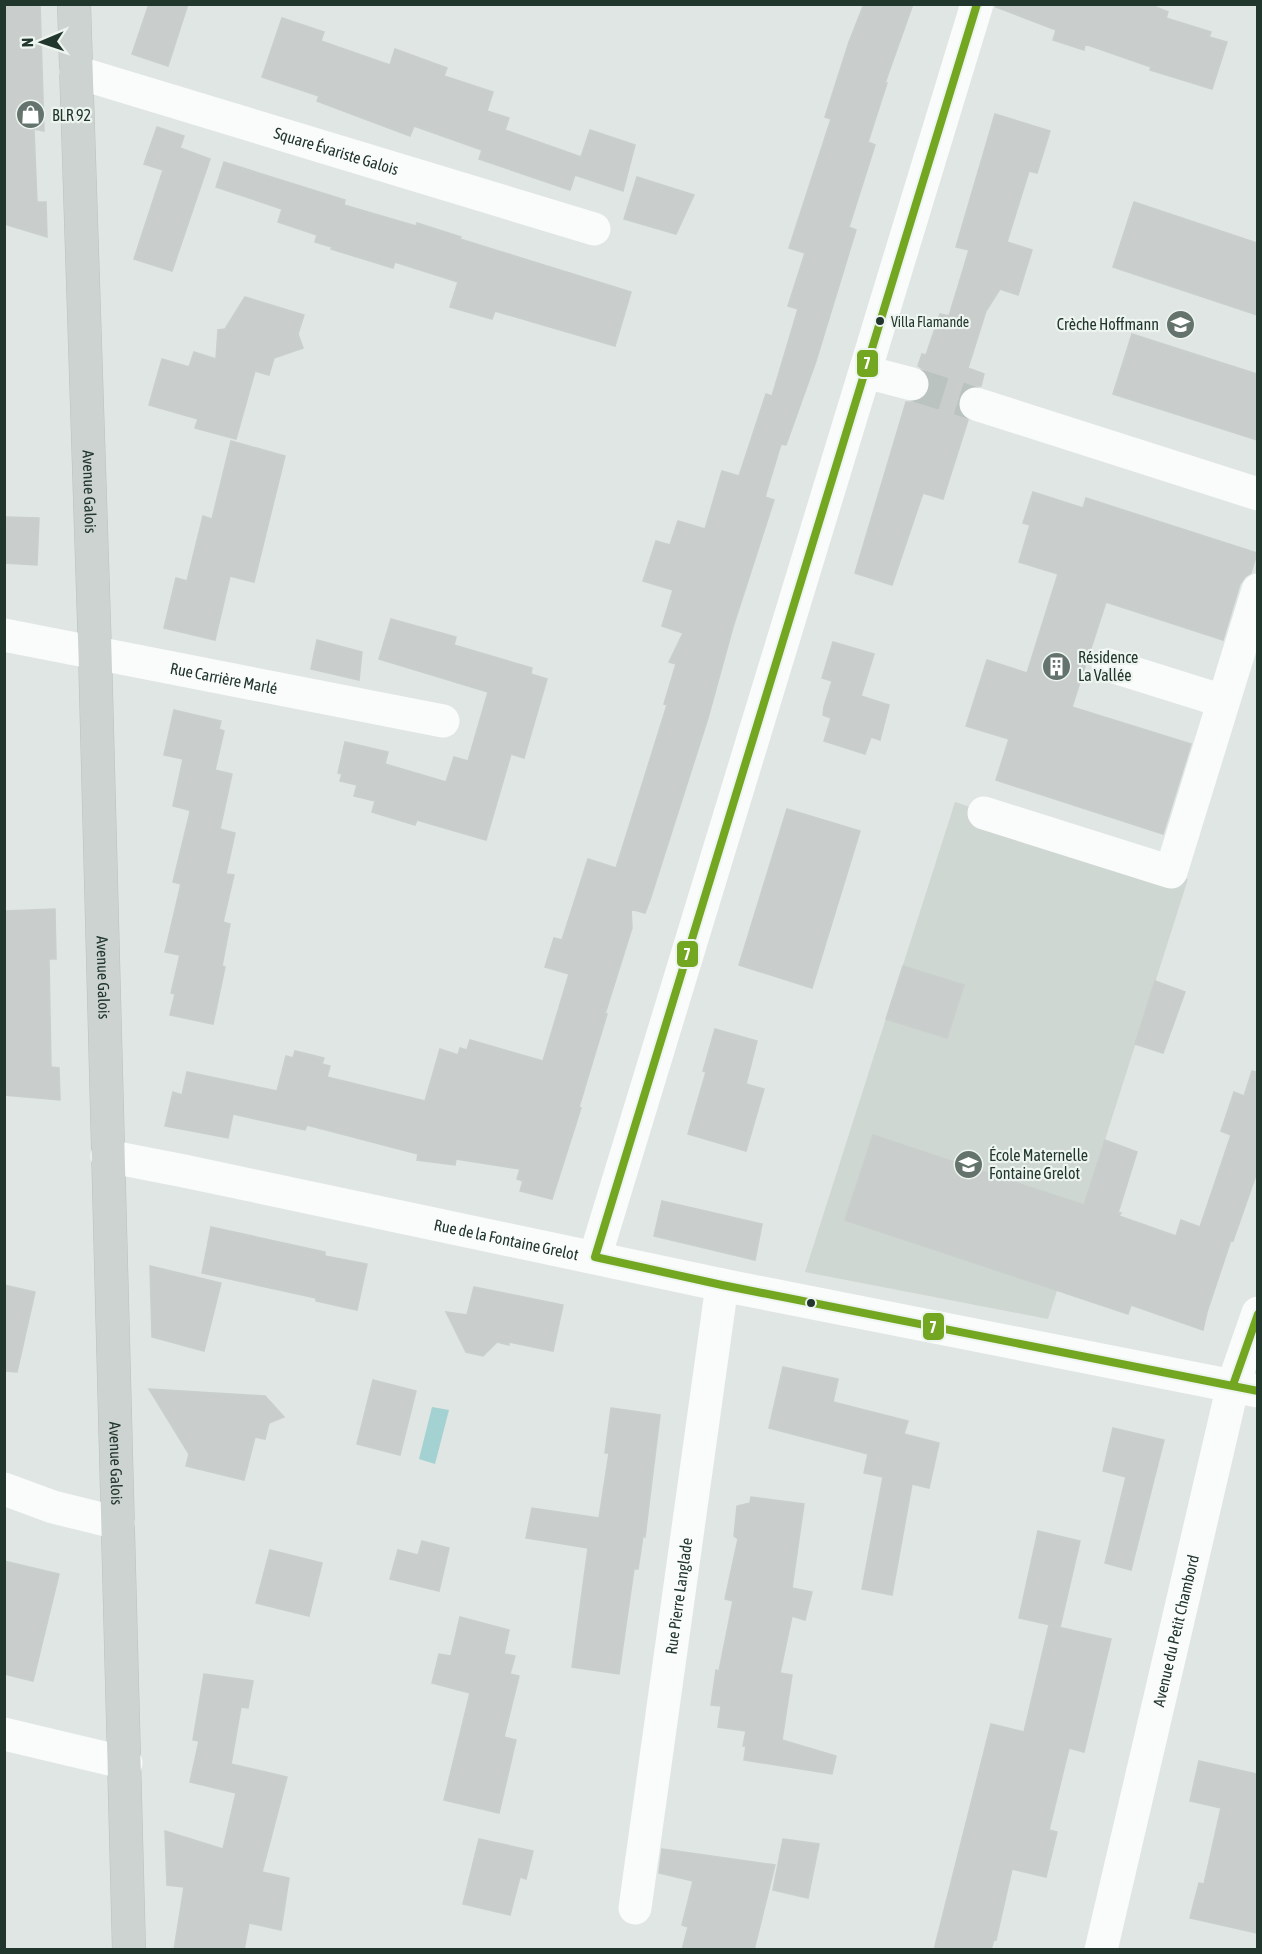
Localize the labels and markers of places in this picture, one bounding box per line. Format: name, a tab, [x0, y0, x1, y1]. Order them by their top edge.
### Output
shop icon: BLR 92	[15, 99, 47, 131]
place label: BLR 92	[52, 106, 91, 124]
school or university icon: Crèche Hoffmann	[1164, 308, 1196, 340]
place label: Villa Flamande	[891, 314, 969, 330]
marker: Villa Flamande	[874, 315, 886, 327]
place label: Crèche Hoffmann	[1057, 315, 1159, 333]
place label: Résidence La Vallée	[1078, 648, 1138, 684]
building icon: Résidence La Vallée	[1041, 650, 1073, 682]
place label: École Maternelle Fontaine Grelot	[989, 1146, 1088, 1182]
school or university icon: École Maternelle Fontaine Grelot	[952, 1148, 984, 1180]
unlabelled marker	[805, 1297, 817, 1309]

